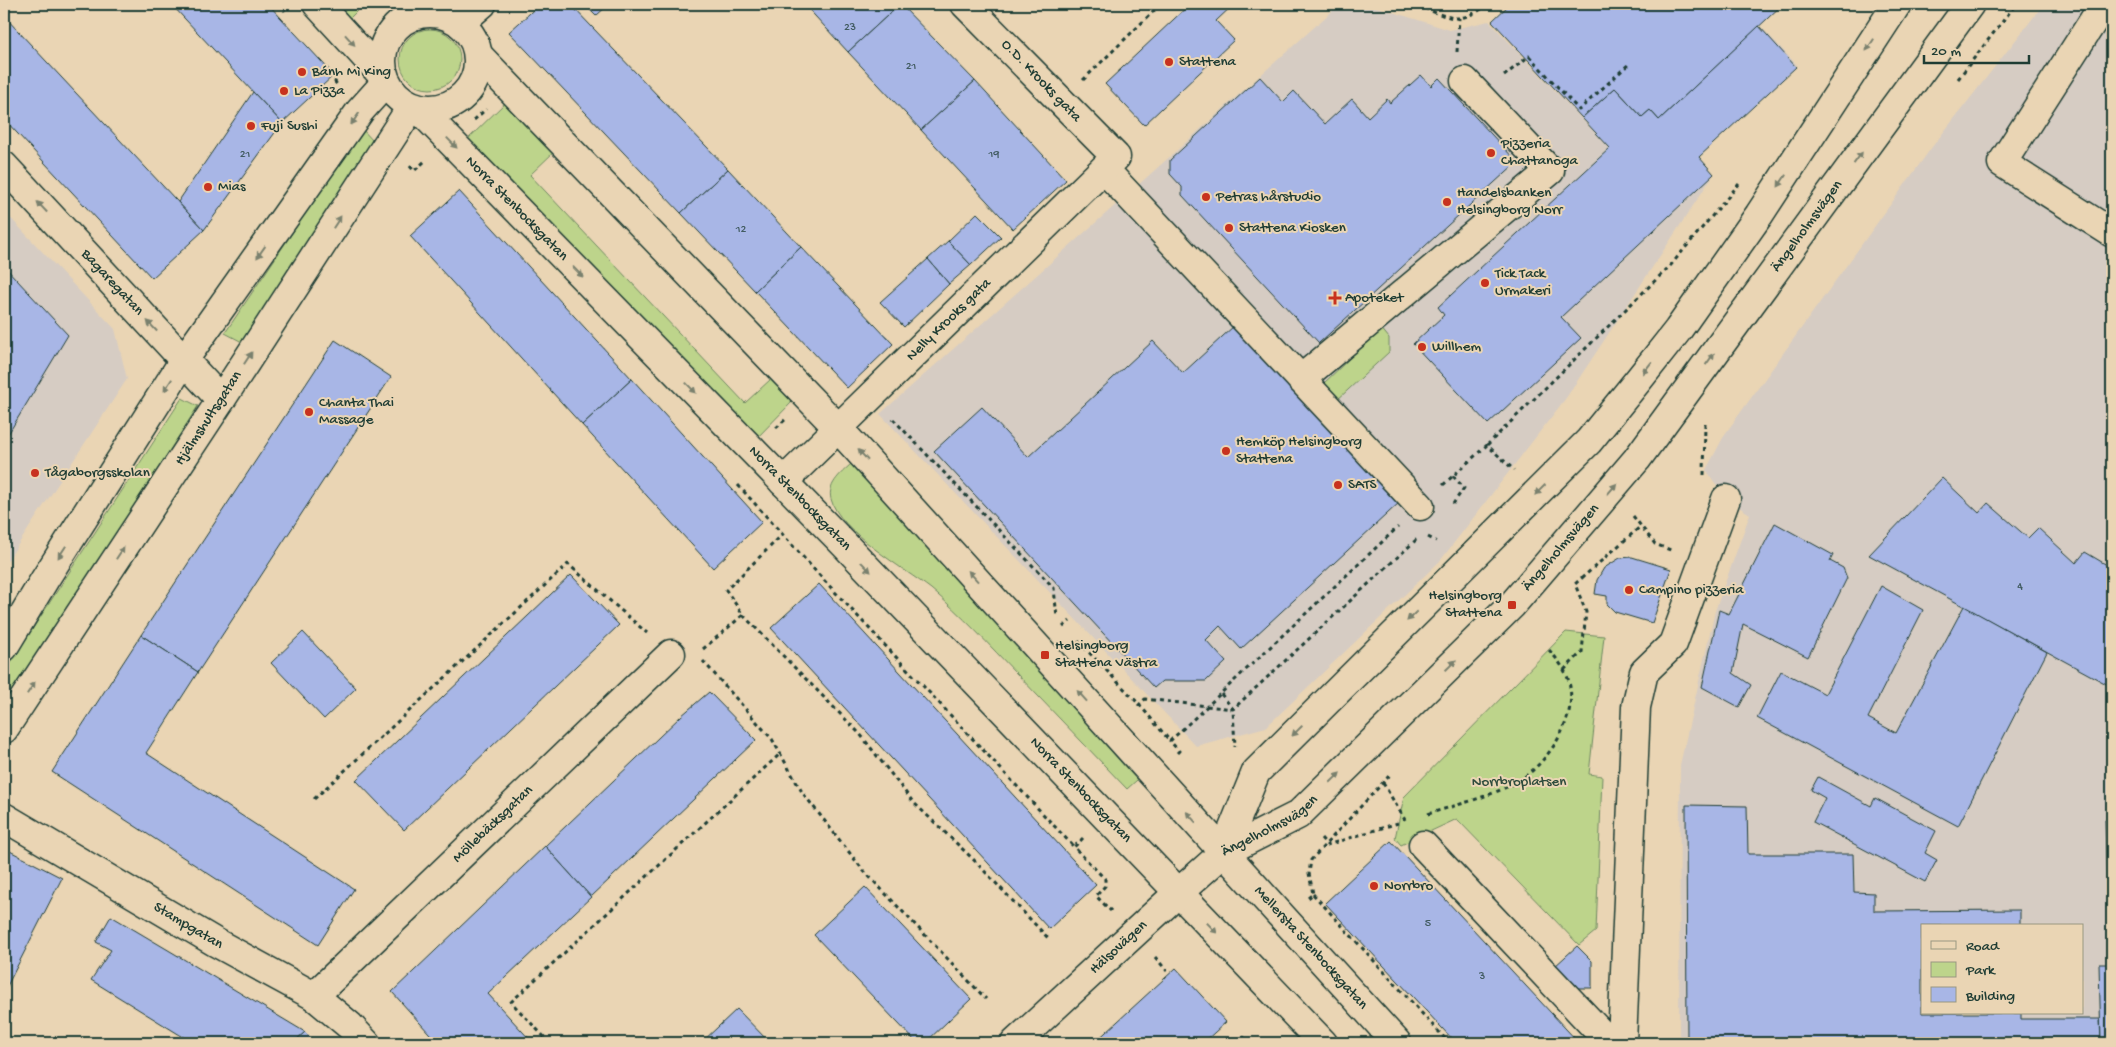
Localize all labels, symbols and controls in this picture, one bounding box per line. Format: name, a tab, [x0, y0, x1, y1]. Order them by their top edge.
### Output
house number: 23	[844, 21, 856, 35]
scale bar	[1924, 32, 2028, 64]
one-way arrow	[344, 33, 356, 45]
street label: O.D. Krooks gata	[997, 36, 1085, 127]
one-way arrow	[1865, 38, 1875, 51]
text: 20 m	[1931, 43, 1961, 61]
place label: Stattena	[1179, 53, 1237, 71]
marker: Stattena	[1163, 56, 1175, 68]
house number: 21	[906, 60, 917, 74]
place label: Bánh Mì King	[311, 63, 391, 81]
marker: Bánh Mì King	[296, 66, 308, 78]
place label: La Pizza	[294, 82, 345, 100]
marker: La Pizza	[278, 85, 290, 97]
one-way arrow	[350, 112, 360, 126]
place label: Fuji Sushi	[260, 117, 318, 135]
marker: Fuji Sushi	[245, 120, 257, 132]
place label: Pizzeria Chattanoga	[1500, 135, 1579, 170]
one-way arrow	[446, 137, 458, 149]
marker: Pizzeria Chattanoga	[1485, 147, 1497, 159]
house number: 21	[240, 148, 251, 162]
house number: 19	[988, 148, 999, 162]
one-way arrow	[1853, 151, 1863, 165]
street label: Norra Stenbocksgatan	[461, 153, 572, 265]
one-way arrow	[1777, 174, 1786, 187]
street label: Ängelholmsvägen	[1768, 177, 1847, 276]
place label: Mias	[218, 178, 246, 196]
marker: Mias	[202, 181, 214, 193]
place label: Handelsbanken Helsingborg Norr	[1457, 184, 1564, 219]
place label: Petras hårstudio	[1215, 188, 1321, 206]
marker: Petras hårstudio	[1200, 191, 1212, 203]
marker: Handelsbanken Helsingborg Norr	[1441, 196, 1453, 208]
one-way arrow	[36, 201, 48, 213]
one-way arrow	[332, 216, 341, 229]
place label: Stattena Kiosken	[1239, 219, 1346, 237]
marker: Stattena Kiosken	[1223, 222, 1235, 234]
house number: 12	[735, 223, 746, 237]
street label: Bagaregatan	[76, 245, 147, 320]
one-way arrow	[256, 245, 266, 259]
place label: Tick Tack Urmakeri	[1494, 265, 1551, 300]
one-way arrow	[572, 266, 584, 278]
street label: Nelly Krooks gata	[903, 274, 996, 365]
marker: Tick Tack Urmakeri	[1479, 277, 1491, 289]
place label: Apoteket	[1345, 289, 1405, 307]
marker: Apoteket	[1329, 292, 1341, 304]
one-way arrow	[146, 320, 158, 332]
place label: Willhem	[1432, 338, 1481, 356]
marker: Willhem	[1416, 341, 1428, 353]
one-way arrow	[243, 352, 253, 365]
one-way arrow	[1705, 352, 1715, 366]
one-way arrow	[1642, 361, 1653, 374]
street label: Hjälmshultsgatan	[171, 368, 246, 469]
one-way arrow	[164, 379, 173, 392]
one-way arrow	[685, 382, 697, 394]
place label: Chanta Thai Massage	[319, 394, 394, 429]
marker: Chanta Thai Massage	[303, 406, 315, 418]
place label: Hemköp Helsingborg Stattena	[1236, 433, 1362, 468]
street label: Norra Stenbocksgatan	[744, 442, 855, 555]
marker: Hemköp Helsingborg Stattena	[1220, 445, 1232, 457]
one-way arrow	[858, 449, 869, 462]
place label: Tågaborgsskolan	[44, 464, 150, 482]
marker: Tågaborgsskolan	[29, 467, 41, 479]
place label: SATS	[1348, 476, 1377, 494]
marker: SATS	[1332, 479, 1344, 491]
one-way arrow	[1606, 482, 1617, 495]
one-way arrow	[1534, 483, 1546, 495]
street label: Ängelholmsvägen	[1519, 500, 1603, 595]
one-way arrow	[57, 545, 67, 558]
one-way arrow	[115, 546, 125, 559]
one-way arrow	[860, 561, 872, 573]
one-way arrow	[967, 570, 979, 582]
house number: 4	[2017, 580, 2023, 594]
place label: Campino pizzeria	[1639, 581, 1744, 599]
marker: Campino pizzeria	[1623, 584, 1635, 596]
place label: Helsingborg Stattena	[1428, 587, 1503, 622]
marker: Helsingborg Stattena	[1506, 599, 1518, 611]
one-way arrow	[1406, 610, 1418, 622]
place label: Helsingborg Stattena Västra	[1055, 637, 1158, 672]
marker: Helsingborg Stattena Västra	[1039, 649, 1051, 661]
one-way arrow	[1445, 659, 1457, 671]
one-way arrow	[26, 682, 35, 695]
one-way arrow	[1076, 691, 1088, 703]
one-way arrow	[1291, 725, 1303, 737]
street label: Norra Stenbocksgatan	[1026, 734, 1135, 847]
one-way arrow	[1329, 773, 1341, 785]
park label: Norrbroplatsen	[1472, 773, 1566, 791]
street label: Möllebäcksgatan	[449, 782, 537, 867]
street label: Ängelholmsvägen	[1219, 791, 1322, 861]
one-way arrow	[1185, 810, 1196, 823]
place label: Norrbro	[1384, 877, 1433, 895]
marker: Norrbro	[1368, 880, 1380, 892]
street label: Mellersta Stenbocksgatan	[1250, 882, 1371, 1014]
street label: Stampgatan	[150, 898, 226, 954]
street label: Hälsovägen	[1086, 917, 1151, 978]
house number: 5	[1425, 917, 1431, 931]
one-way arrow	[1205, 921, 1217, 933]
legend	[1921, 924, 2084, 1014]
text: Road	[1966, 938, 2000, 956]
text: Park	[1965, 962, 1996, 980]
house number: 3	[1478, 970, 1485, 984]
text: Building	[1965, 988, 2015, 1006]

